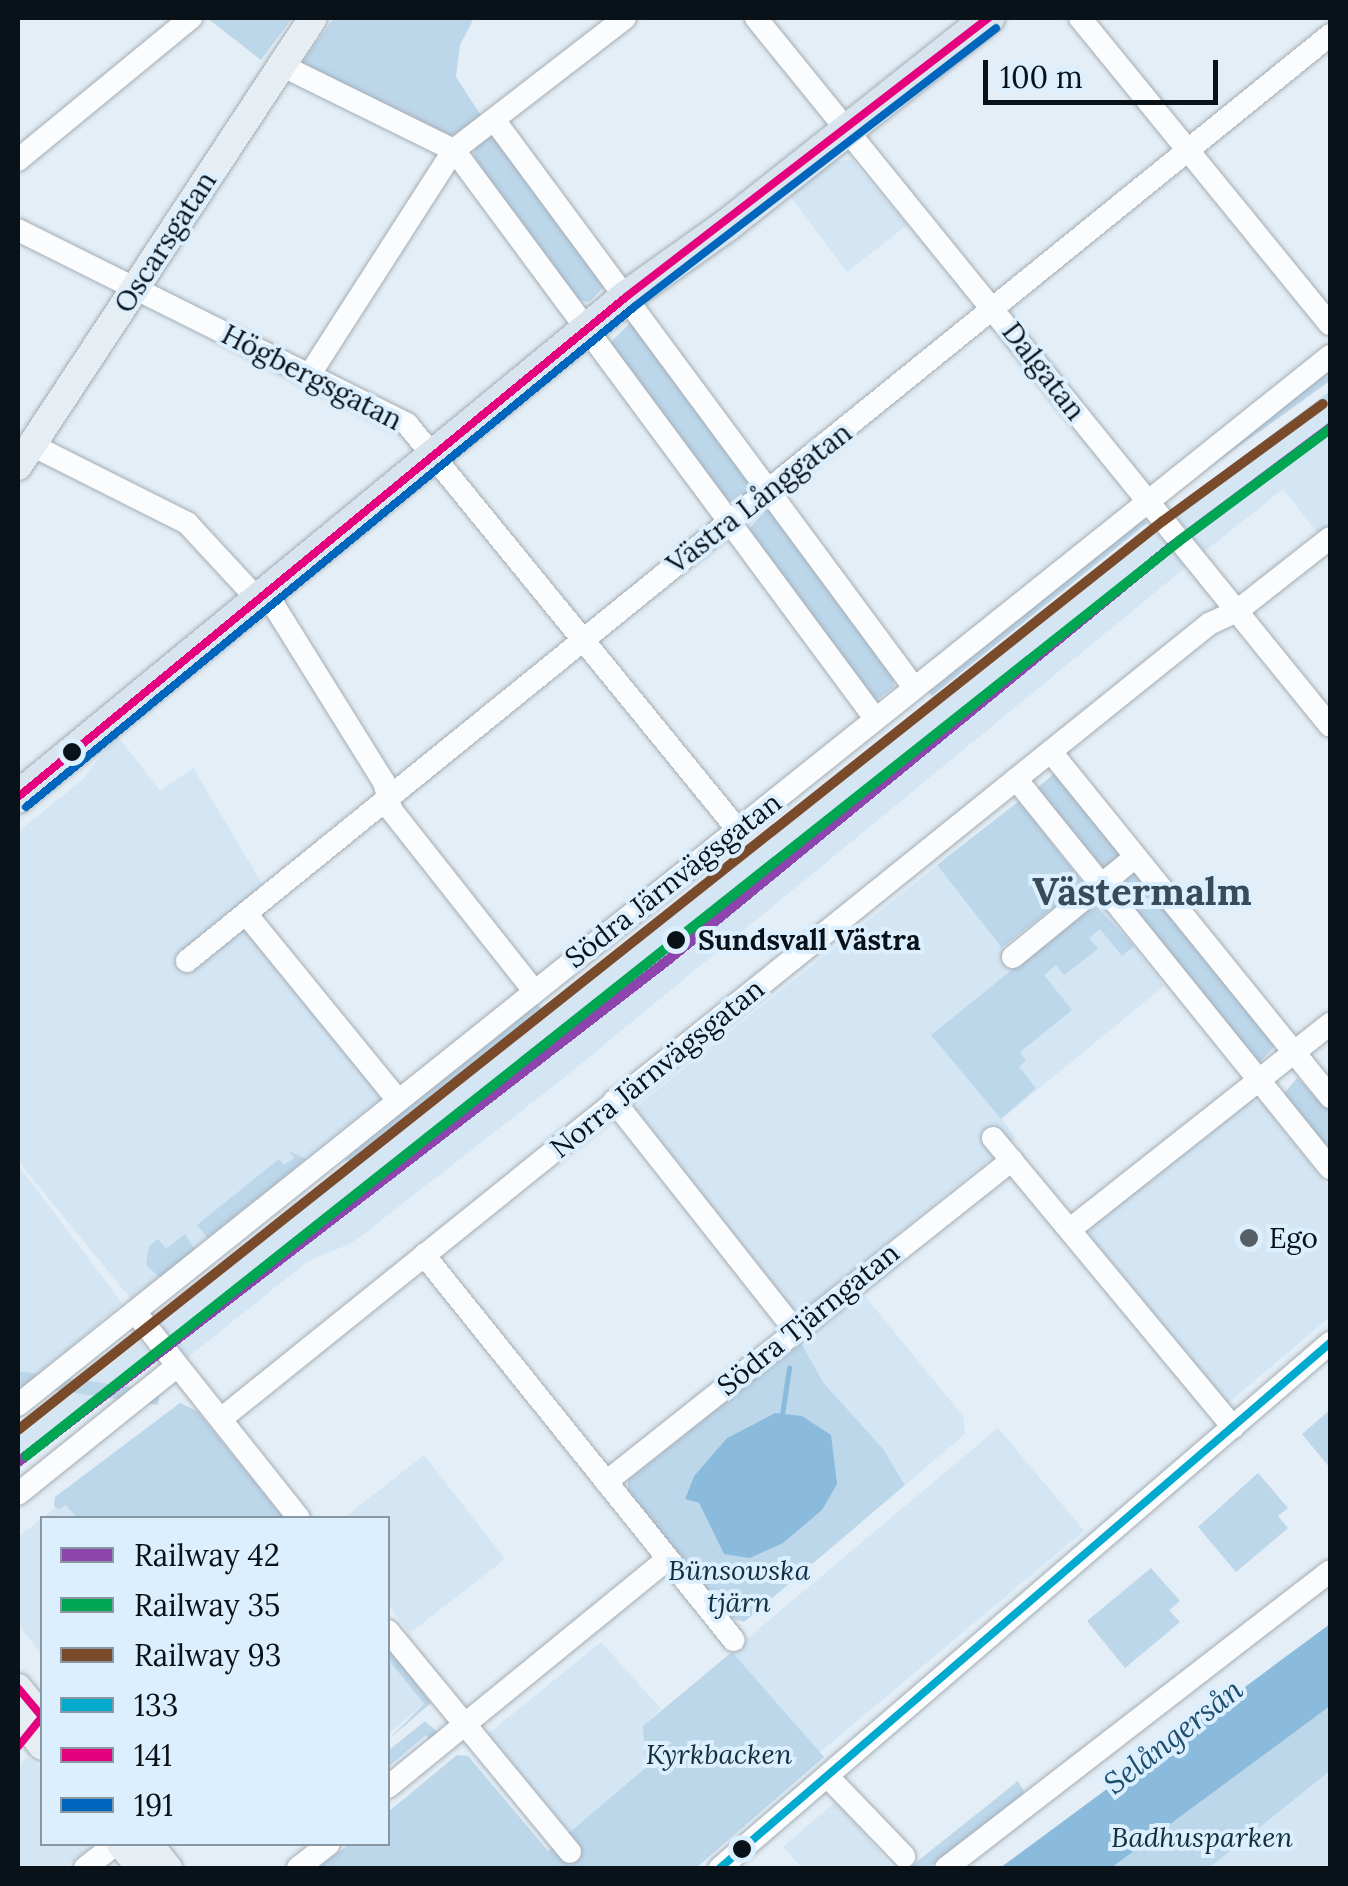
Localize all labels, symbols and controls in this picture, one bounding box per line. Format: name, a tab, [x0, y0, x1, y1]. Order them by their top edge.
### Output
scale bar	[988, 40, 1223, 102]
text: 100 m	[1000, 58, 1083, 96]
street label: Oscarsgatan	[107, 165, 223, 319]
street label: Dalgatan	[995, 315, 1093, 427]
street label: Högbergsgatan	[216, 317, 408, 437]
street label: Västra Långgatan	[660, 415, 858, 581]
unlabelled marker	[62, 742, 82, 762]
street label: Södra Järnvägsgatan	[558, 785, 788, 975]
district label: Västermalm	[1032, 869, 1252, 915]
place label: Sundsvall Västra	[698, 923, 921, 957]
marker: Sundsvall Västra	[663, 927, 689, 953]
street label: Norra Järnvägsgatan	[543, 971, 771, 1165]
place label: Ego	[1269, 1221, 1318, 1255]
marker: Ego	[1238, 1227, 1260, 1249]
street label: Södra Tjärngatan	[711, 1236, 905, 1402]
legend	[40, 1516, 390, 1846]
text: Railway 42	[134, 1536, 280, 1574]
park label: Bünsowska tjärn	[668, 1553, 810, 1619]
text: Railway 35	[134, 1586, 280, 1624]
text: Railway 93	[134, 1636, 281, 1674]
water label: Selångersån	[1097, 1671, 1249, 1801]
text: 133	[134, 1686, 178, 1724]
text: 141	[134, 1736, 172, 1774]
park label: Kyrkbacken	[646, 1737, 792, 1771]
text: 191	[134, 1786, 173, 1824]
park label: Badhusparken	[1111, 1820, 1293, 1854]
unlabelled marker	[732, 1839, 752, 1859]

